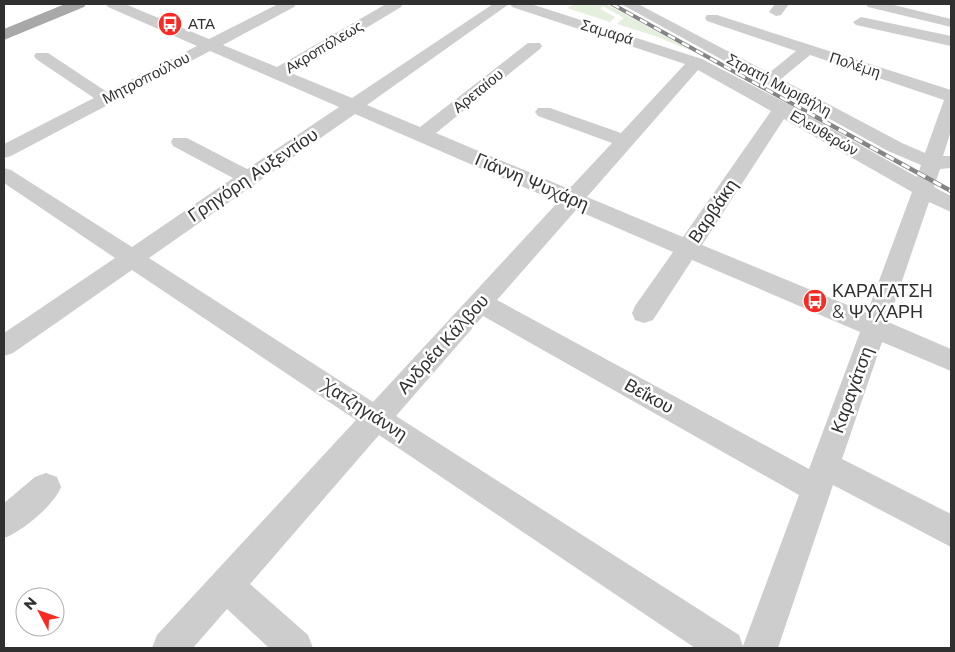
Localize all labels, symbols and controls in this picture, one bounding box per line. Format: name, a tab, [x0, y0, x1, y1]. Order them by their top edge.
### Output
bus stop icon: ΑΤΑ	[157, 11, 183, 37]
place label: ΑΤΑ	[188, 14, 215, 33]
street label: Σαμαρά	[579, 15, 636, 49]
street label: Ακροπόλεως	[281, 16, 366, 77]
street label: Μητροπούλου	[99, 47, 193, 108]
street label: Πολέμη	[827, 47, 883, 82]
street label: Στρατή Μυριβήλη	[724, 49, 835, 120]
street label: Αρεταίου	[449, 65, 507, 117]
street label: Ελευθερών	[787, 105, 862, 160]
street label: Γρηγόρη Αυξεντίου	[184, 123, 322, 227]
street label: Γιάννη Ψυχάρη	[472, 148, 592, 216]
street label: Βαρβάκη	[684, 175, 742, 247]
place label: ΚΑΡΑΓΑΤΣΗ & ΨΥΧΑΡΗ	[832, 280, 933, 323]
bus stop icon: ΚΑΡΑΓΑΤΣΗ & ΨΥΧΑΡΗ	[802, 288, 828, 314]
street label: Ανδρέα Κάλβου	[393, 290, 493, 398]
street label: Καραγάτση	[826, 344, 878, 436]
street label: Χατζηγιάννη	[316, 373, 411, 445]
street label: Βεΐκου	[621, 374, 677, 418]
north arrow	[15, 587, 65, 637]
text: N	[20, 593, 41, 614]

